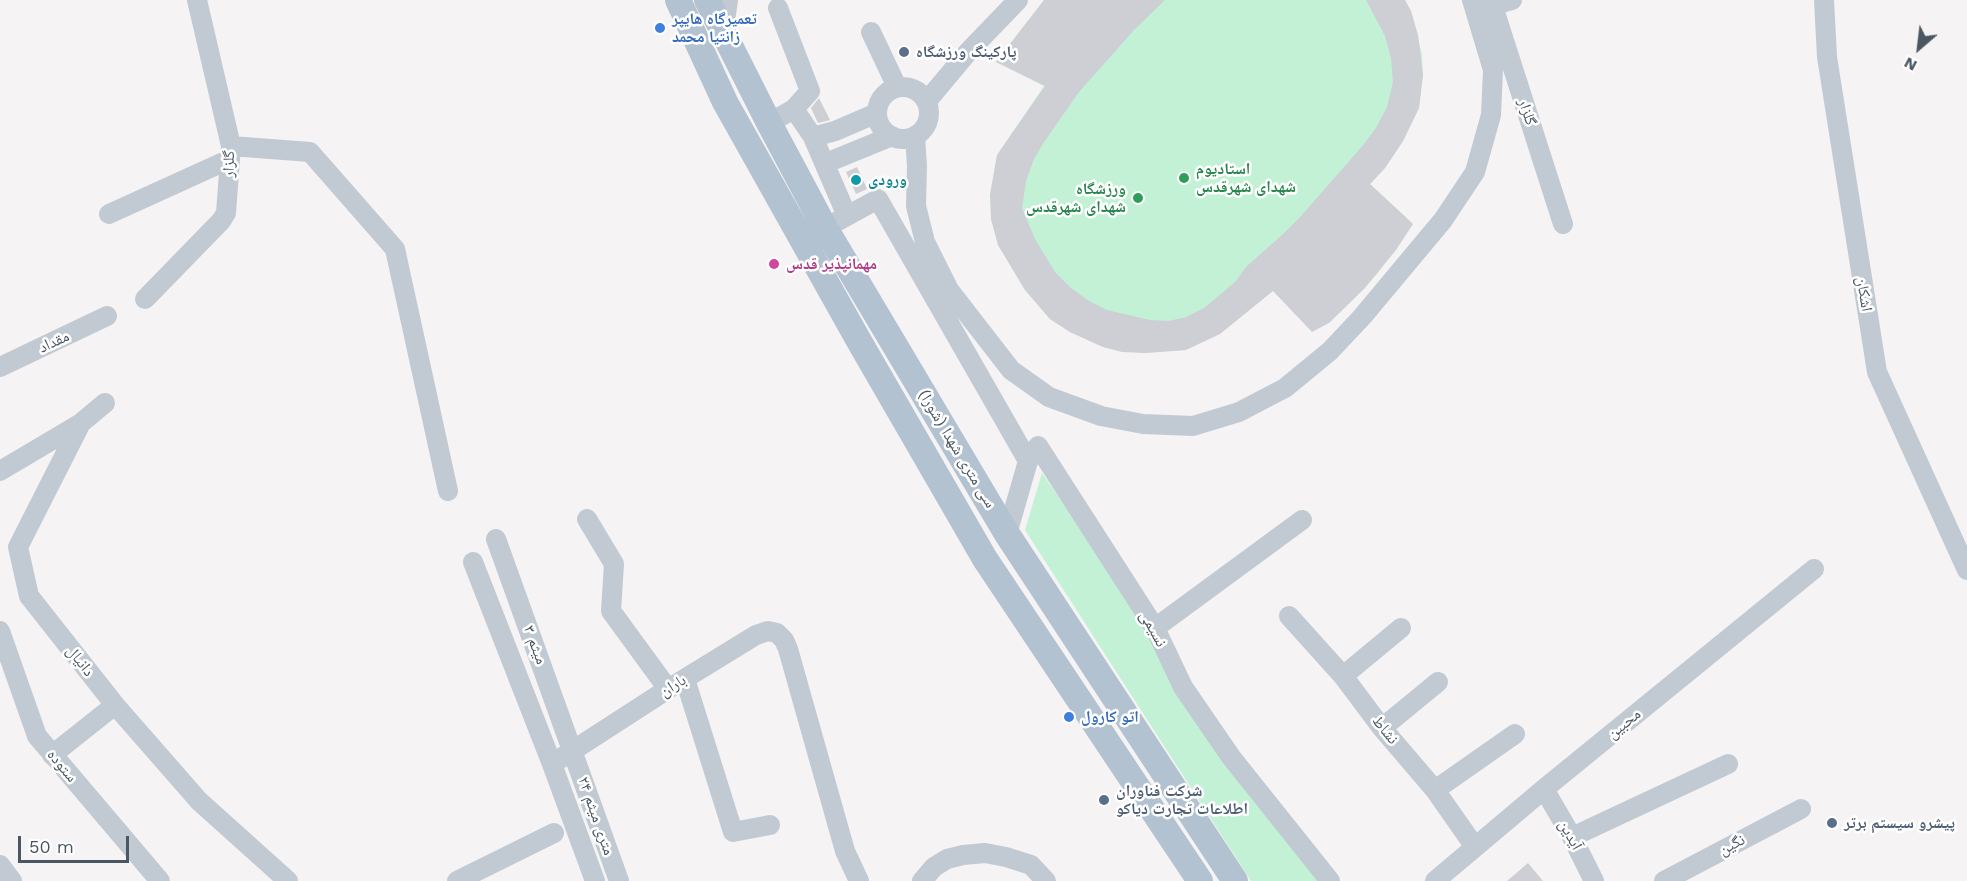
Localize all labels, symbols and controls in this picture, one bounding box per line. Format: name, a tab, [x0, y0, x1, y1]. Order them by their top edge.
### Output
place label: تعمیرگاه هایپر زانتیا محمد	[672, 9, 757, 47]
north arrow	[1889, 18, 1949, 78]
marker: تعمیرگاه هایپر زانتیا محمد	[653, 21, 667, 35]
place label: پارکینگ ورزشگاه	[916, 42, 1017, 62]
marker: پارکینگ ورزشگاه	[897, 45, 911, 59]
text: N	[1901, 53, 1920, 76]
street label: گلزار	[1514, 96, 1540, 128]
street label: گلزار	[219, 150, 239, 178]
place label: استادیوم شهدای شهرقدس	[1196, 159, 1296, 197]
place label: ورودی	[868, 170, 907, 190]
marker: استادیوم شهدای شهرقدس	[1177, 171, 1191, 185]
marker: ورودی	[849, 173, 863, 187]
place label: ورزشگاه شهدای شهرقدس	[1026, 179, 1126, 217]
marker: ورزشگاه شهدای شهرقدس	[1131, 191, 1145, 205]
place label: مهمانپذیر قدس	[786, 254, 877, 274]
marker: مهمانپذیر قدس	[767, 257, 781, 271]
street label: اشکان	[1852, 275, 1876, 313]
street label: مقداد	[36, 327, 72, 357]
street label: سی متری شهدا (شورا)	[914, 386, 1000, 512]
street label: نسیمی	[1135, 608, 1171, 650]
street label: میثم ۳	[519, 623, 551, 667]
street label: دانیال	[62, 642, 98, 680]
street label: باران	[656, 670, 690, 702]
street label: محبین	[1603, 705, 1645, 743]
place label: اتو کارول	[1081, 707, 1139, 727]
marker: اتو کارول	[1062, 710, 1076, 724]
street label: نشاط	[1368, 712, 1402, 748]
street label: ستوده	[43, 746, 81, 786]
street label: ۲۴ متری میثم	[574, 774, 618, 858]
place label: شرکت فناوران اطلاعات تجارت دیاکو	[1116, 781, 1248, 819]
marker: شرکت فناوران اطلاعات تجارت دیاکو	[1097, 793, 1111, 807]
place label: پیشرو سیستم برتر	[1844, 813, 1955, 833]
street label: آیدین	[1554, 816, 1586, 854]
marker: پیشرو سیستم برتر	[1825, 816, 1839, 830]
scale bar	[21, 824, 132, 862]
street label: نگین	[1716, 830, 1748, 860]
text: 50 m	[29, 836, 74, 857]

